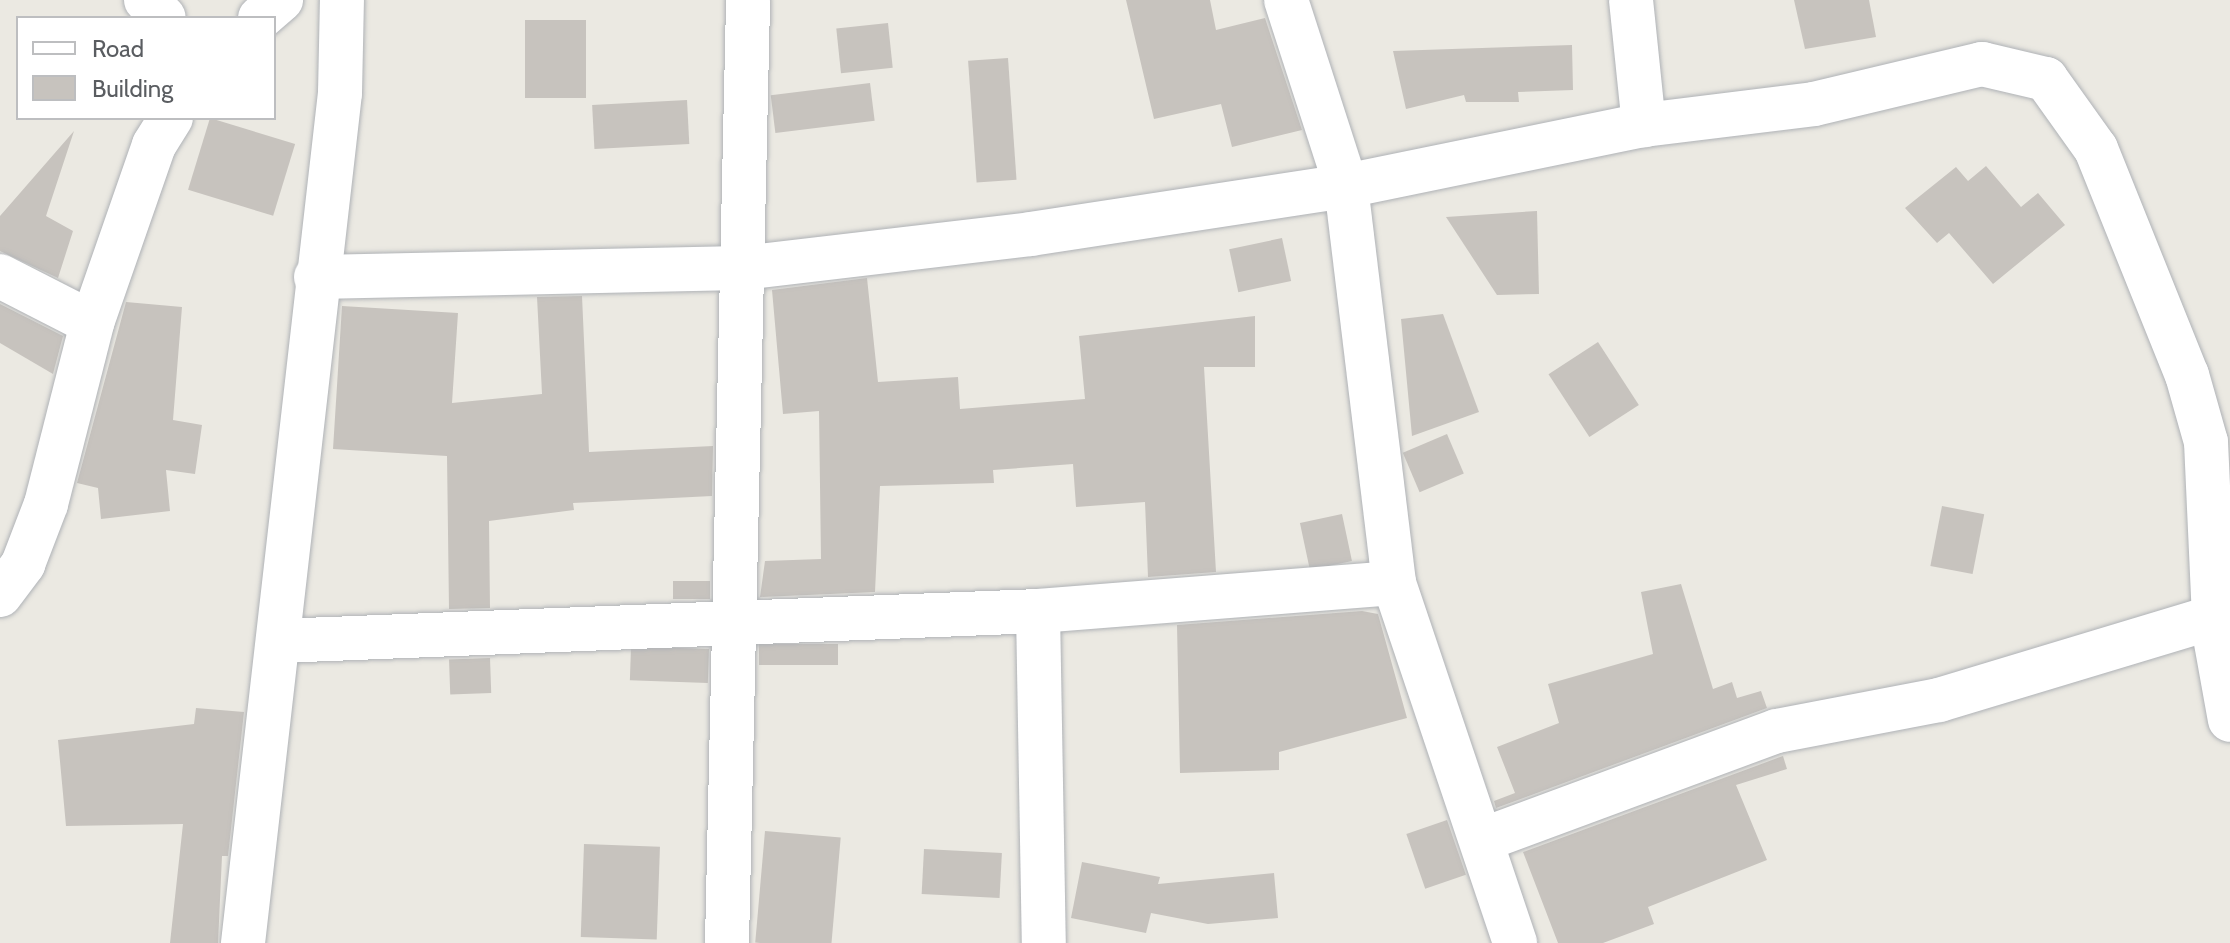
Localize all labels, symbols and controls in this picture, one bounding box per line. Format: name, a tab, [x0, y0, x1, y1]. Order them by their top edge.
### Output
legend	[16, 16, 276, 120]
text: Road	[92, 34, 144, 63]
text: Building	[92, 74, 173, 103]

